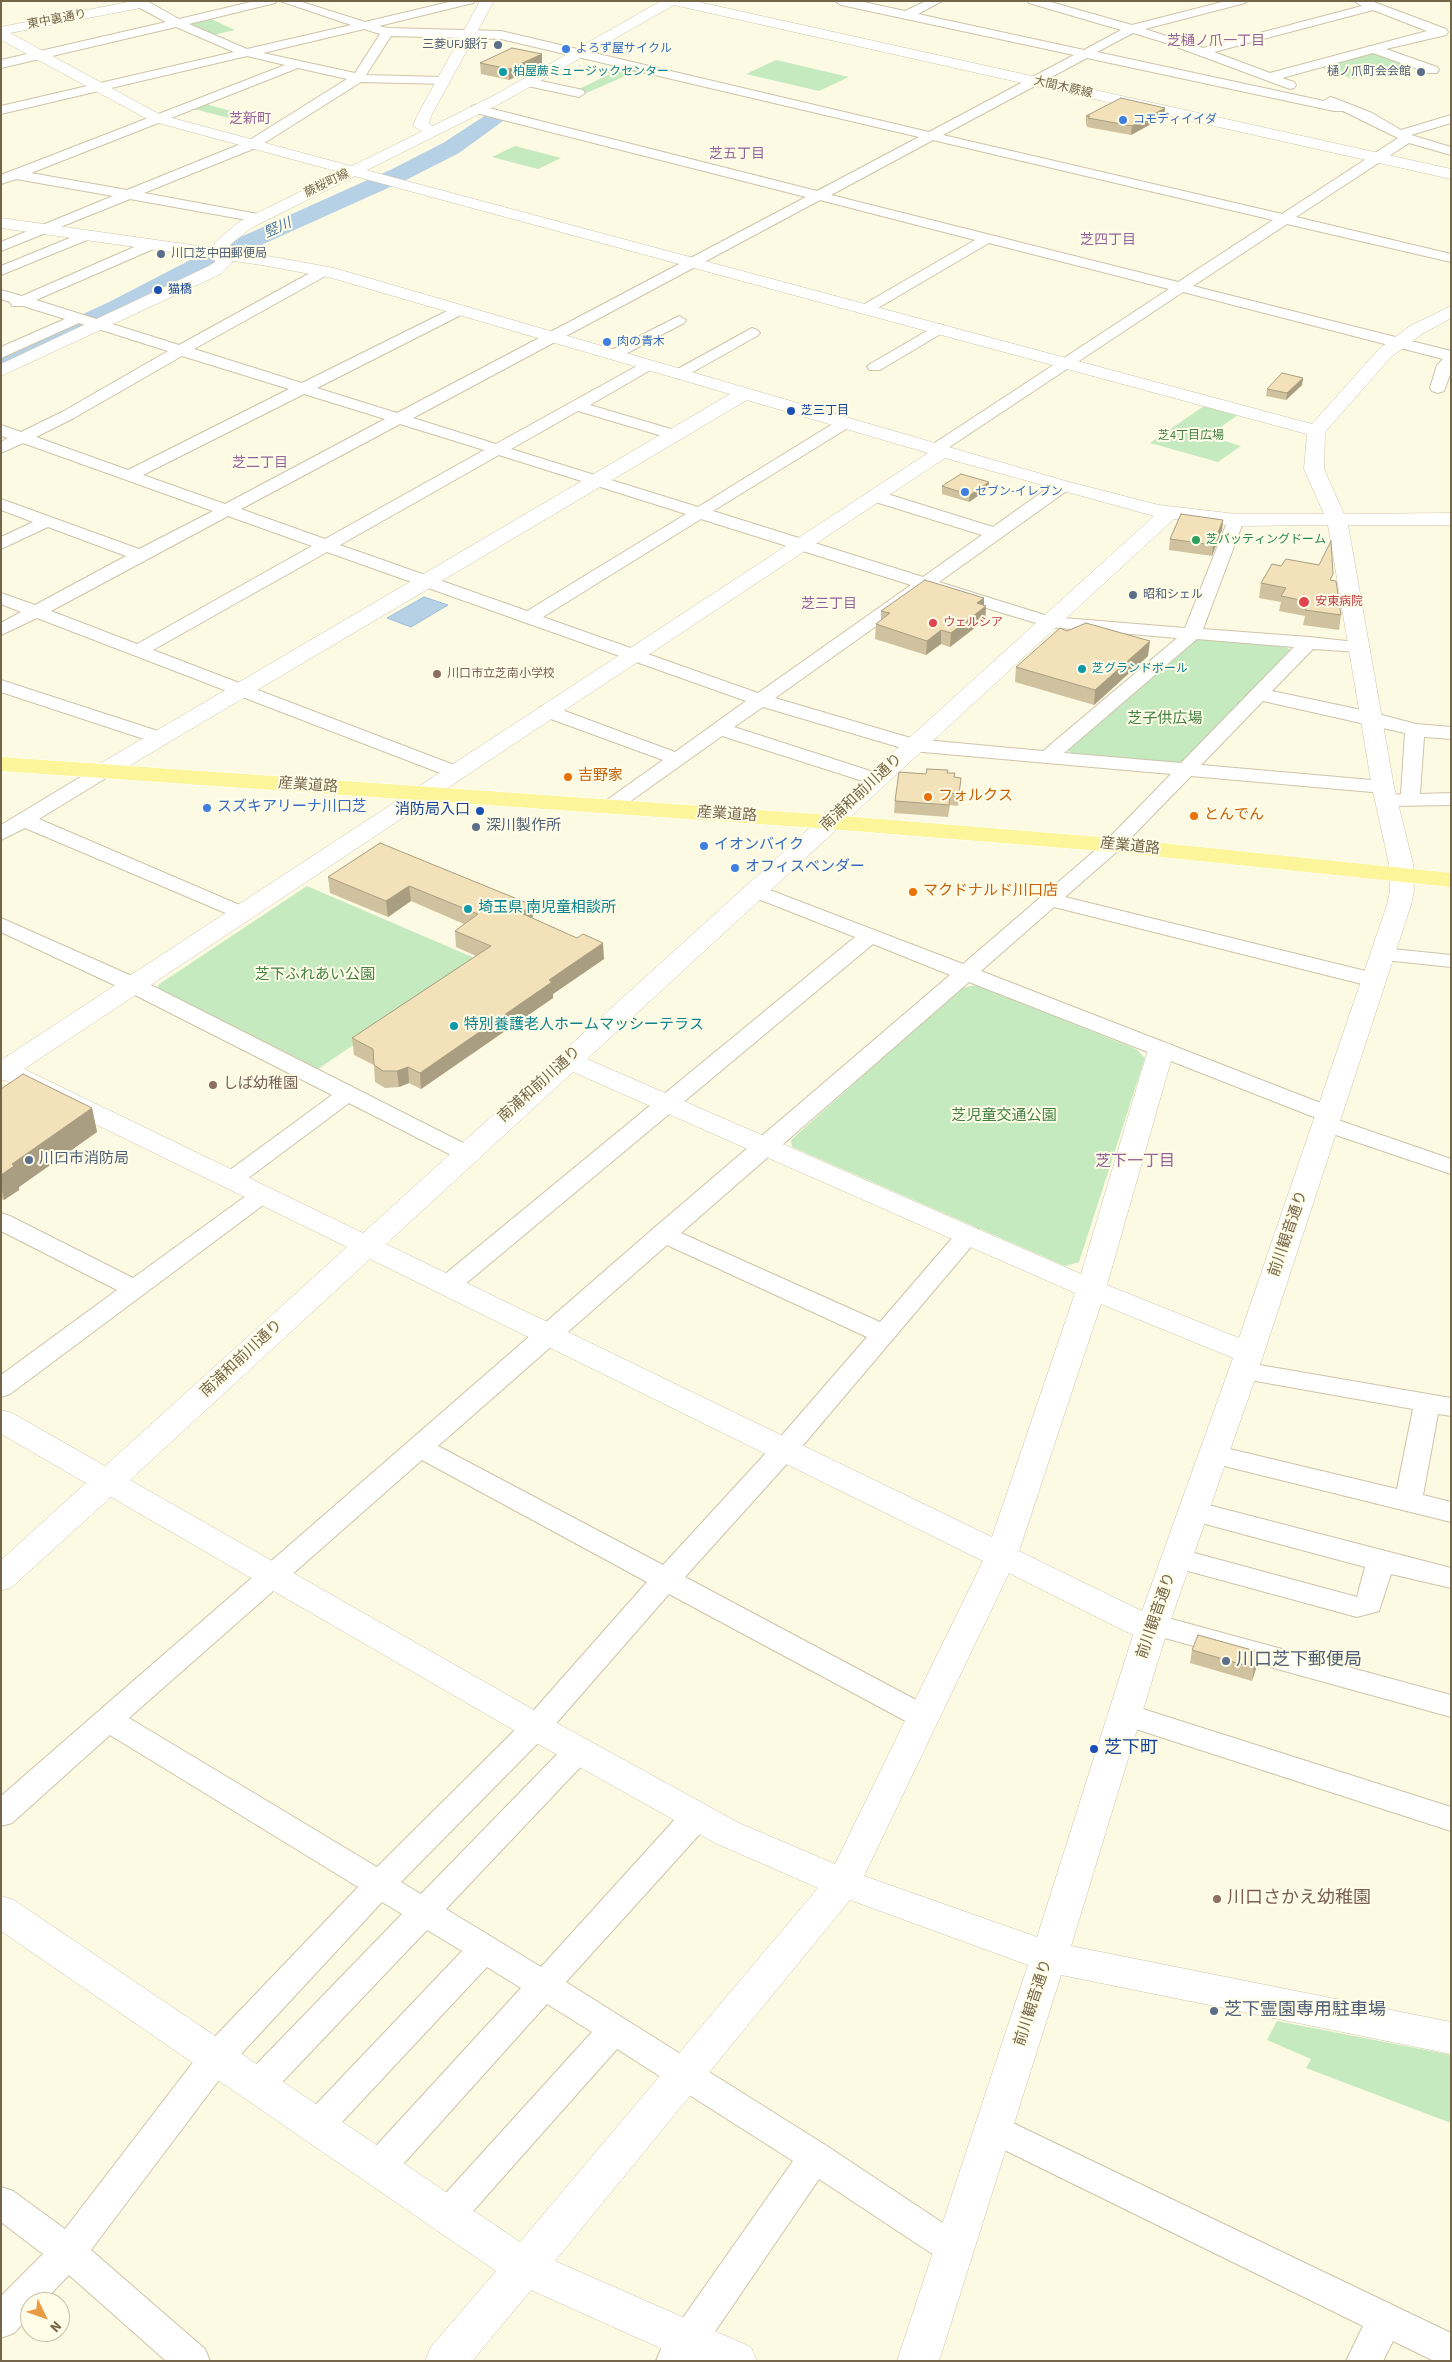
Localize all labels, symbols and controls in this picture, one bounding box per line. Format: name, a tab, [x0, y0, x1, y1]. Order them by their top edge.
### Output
street label: 東中裏通り	[26, 7, 88, 33]
district label: 芝樋ノ爪一丁目	[1167, 34, 1265, 50]
place label: 三菱UFJ銀行	[422, 38, 488, 52]
marker: 三菱UFJ銀行	[492, 39, 504, 51]
place label: よろず屋サイクル	[576, 42, 672, 56]
marker: よろず屋サイクル	[560, 43, 572, 55]
place label: 柏屋蕨ミュージックセンター	[513, 65, 669, 79]
place label: 樋ノ爪町会会館	[1327, 65, 1411, 79]
marker: 柏屋蕨ミュージックセンター	[497, 66, 509, 78]
marker: 樋ノ爪町会会館	[1415, 66, 1427, 78]
street label: 大間木蕨線	[1032, 74, 1094, 102]
district label: 芝新町	[229, 112, 271, 128]
place label: コモディイイダ	[1133, 113, 1217, 127]
marker: コモディイイダ	[1117, 114, 1129, 126]
district label: 芝五丁目	[709, 147, 765, 163]
street label: 蕨桜町線	[302, 167, 352, 201]
water label: 竪川	[262, 216, 294, 242]
district label: 芝四丁目	[1080, 233, 1136, 249]
place label: 川口芝中田郵便局	[171, 247, 267, 261]
marker: 川口芝中田郵便局	[155, 248, 167, 260]
place label: 猫橋	[168, 283, 192, 297]
marker: 猫橋	[152, 284, 164, 296]
place label: 肉の青木	[617, 335, 665, 349]
marker: 肉の青木	[601, 336, 613, 348]
place label: 芝三丁目	[801, 404, 849, 418]
marker: 芝三丁目	[785, 405, 797, 417]
park label: 芝4丁目広場	[1158, 429, 1224, 443]
district label: 芝二丁目	[232, 456, 288, 472]
place label: セブン-イレブン	[975, 485, 1063, 499]
marker: セブン-イレブン	[959, 486, 971, 498]
place label: 芝バッティングドーム	[1206, 533, 1326, 547]
marker: 芝バッティングドーム	[1190, 534, 1202, 546]
place label: 昭和シェル	[1143, 588, 1203, 602]
marker: 昭和シェル	[1127, 589, 1139, 601]
marker: 安東病院	[1297, 595, 1311, 609]
place label: 安東病院	[1315, 595, 1363, 609]
district label: 芝三丁目	[801, 597, 857, 613]
place label: ウェルシア	[943, 616, 1003, 630]
marker: ウェルシア	[927, 617, 939, 629]
place label: 芝グランドボール	[1092, 662, 1188, 676]
marker: 芝グランドボール	[1076, 663, 1088, 675]
place label: 川口市立芝南小学校	[447, 667, 555, 681]
marker: 川口市立芝南小学校	[431, 668, 443, 680]
park label: 芝子供広場	[1128, 711, 1202, 729]
street label: 南浦和前川通り	[817, 751, 907, 835]
place label: 吉野家	[578, 768, 623, 786]
marker: 吉野家	[562, 771, 574, 783]
street label: 産業道路	[277, 775, 339, 797]
place label: フォルクス	[938, 788, 1013, 806]
marker: フォルクス	[922, 791, 934, 803]
place label: スズキアリーナ川口芝	[217, 799, 367, 817]
marker: スズキアリーナ川口芝	[201, 802, 213, 814]
place label: 消防局入口	[395, 802, 470, 820]
street label: 産業道路	[696, 804, 758, 826]
marker: 消防局入口	[474, 805, 486, 817]
place label: とんでん	[1204, 807, 1264, 825]
marker: とんでん	[1188, 810, 1200, 822]
place label: 深川製作所	[486, 818, 561, 836]
marker: 深川製作所	[470, 821, 482, 833]
street label: 産業道路	[1099, 835, 1161, 859]
place label: イオンバイク	[714, 837, 804, 855]
marker: イオンバイク	[698, 840, 710, 852]
place label: オフィスベンダー	[745, 859, 865, 877]
marker: オフィスベンダー	[729, 862, 741, 874]
place label: マクドナルド川口店	[923, 883, 1058, 901]
marker: マクドナルド川口店	[907, 886, 919, 898]
place label: 埼玉県 南児童相談所	[478, 900, 616, 918]
marker: 埼玉県 南児童相談所	[462, 903, 474, 915]
park label: 芝下ふれあい公園	[255, 967, 375, 985]
place label: 特別養護老人ホームマッシーテラス	[464, 1017, 704, 1035]
marker: 特別養護老人ホームマッシーテラス	[448, 1020, 460, 1032]
street label: 南浦和前川通り	[495, 1043, 585, 1127]
place label: しば幼稚園	[223, 1076, 298, 1094]
marker: しば幼稚園	[207, 1079, 219, 1091]
park label: 芝児童交通公園	[952, 1108, 1056, 1126]
place label: 川口市消防局	[39, 1151, 129, 1169]
district label: 芝下一丁目	[1095, 1152, 1175, 1172]
marker: 川口市消防局	[23, 1154, 35, 1166]
street label: 前川観音通り	[1266, 1189, 1312, 1279]
street label: 南浦和前川通り	[197, 1317, 287, 1401]
street label: 前川観音通り	[1134, 1571, 1180, 1661]
place label: 川口芝下郵便局	[1236, 1650, 1362, 1672]
marker: 川口芝下郵便局	[1220, 1655, 1232, 1667]
place label: 芝下町	[1104, 1738, 1158, 1760]
marker: 芝下町	[1088, 1743, 1100, 1755]
place label: 川口さかえ幼稚園	[1227, 1888, 1371, 1910]
marker: 川口さかえ幼稚園	[1211, 1893, 1223, 1905]
street label: 前川観音通り	[1012, 1957, 1056, 2049]
place label: 芝下霊園専用駐車場	[1224, 2000, 1386, 2022]
marker: 芝下霊園専用駐車場	[1208, 2005, 1220, 2017]
north arrow	[20, 2292, 70, 2342]
text: N	[45, 2316, 66, 2337]

